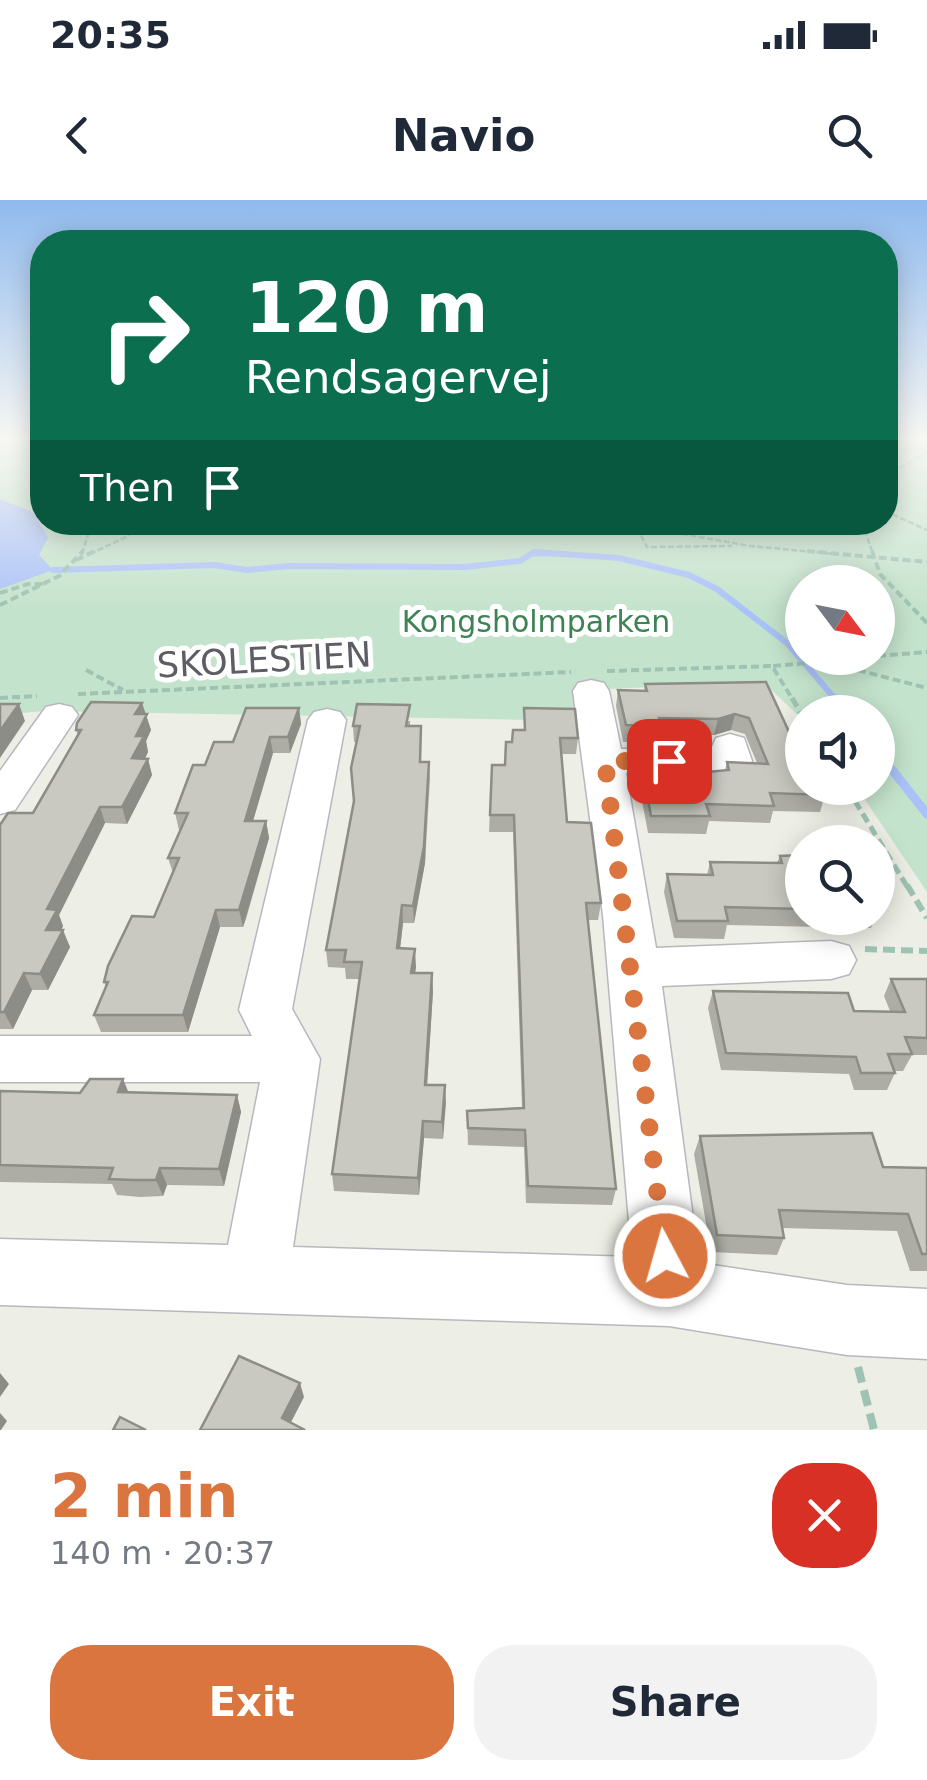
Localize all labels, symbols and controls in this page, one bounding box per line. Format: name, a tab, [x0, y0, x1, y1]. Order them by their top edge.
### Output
text: 20:35	[50, 13, 171, 57]
icon: back	[50, 108, 105, 163]
icon: search	[822, 108, 877, 163]
text: Navio	[392, 109, 535, 162]
text: 120 m	[245, 267, 488, 349]
icon: right	[80, 270, 210, 400]
text: Rendsagervej	[245, 351, 552, 404]
icon: arrive	[195, 460, 250, 515]
text: Then	[80, 466, 175, 510]
north arrow	[785, 565, 895, 675]
map controls	[785, 565, 895, 935]
park label: Kongsholmparken	[402, 604, 670, 639]
street label: SKOLESTIEN	[156, 634, 372, 686]
button: sound	[785, 695, 895, 805]
pin	[627, 719, 712, 804]
icon: arrive	[642, 734, 697, 789]
button: search	[785, 825, 895, 935]
position arrow	[613, 1204, 717, 1308]
text: 2 min	[50, 1461, 238, 1531]
button: close	[772, 1463, 877, 1568]
text: 140 m · 20:37	[50, 1534, 275, 1572]
button: Exit	[50, 1645, 454, 1760]
button: Share	[474, 1645, 877, 1760]

